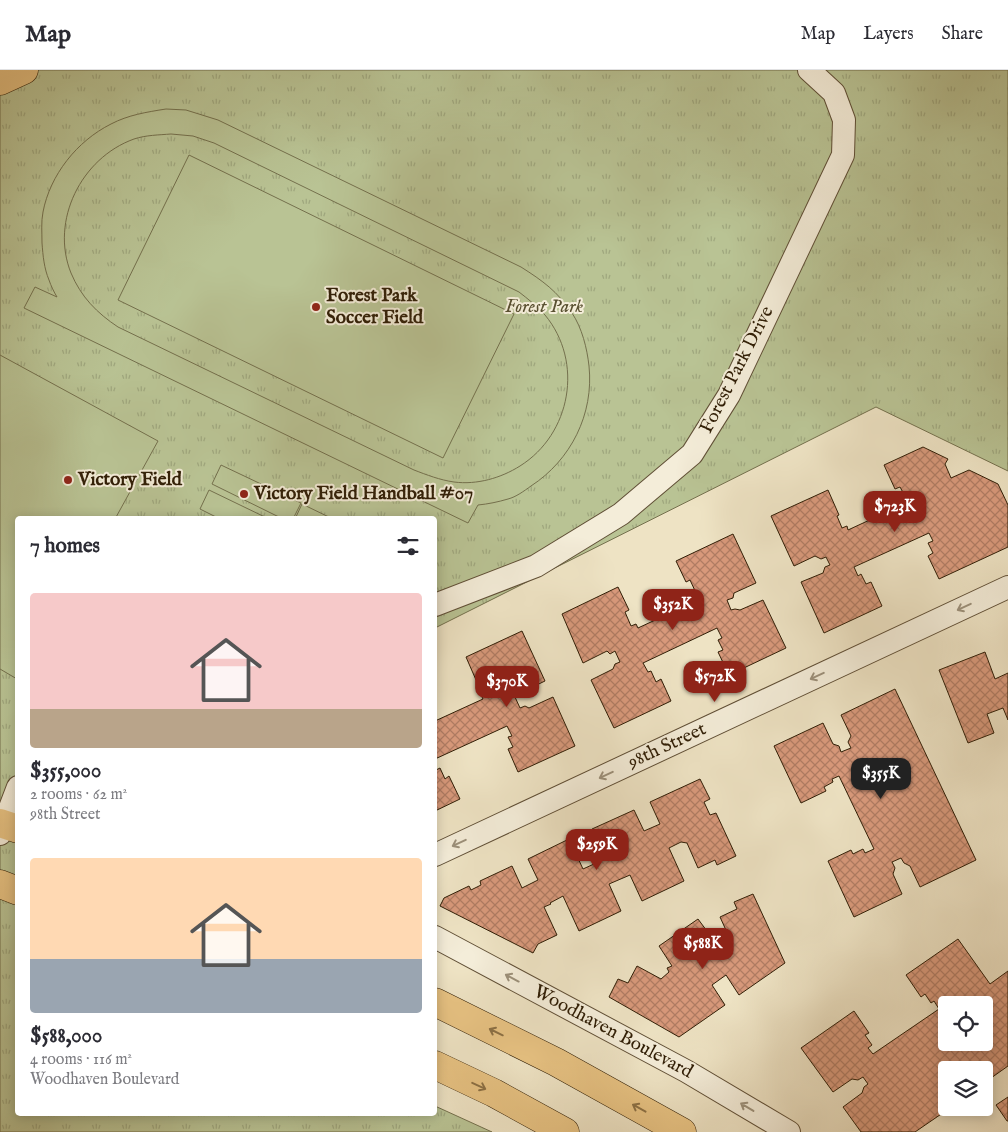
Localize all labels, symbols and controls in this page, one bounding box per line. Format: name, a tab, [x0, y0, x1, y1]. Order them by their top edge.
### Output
text: Map	[25, 19, 71, 50]
text: Map	[801, 23, 835, 46]
text: Layers	[863, 23, 914, 46]
text: Share	[942, 23, 983, 46]
place label: Forest Park Soccer Field	[326, 284, 424, 330]
park label: Forest Park	[505, 295, 583, 319]
marker: Forest Park Soccer Field	[310, 301, 322, 313]
street label: Forest Park Drive	[695, 302, 780, 438]
place label: Victory Field	[77, 468, 183, 492]
marker: Victory Field	[62, 474, 74, 486]
place label: Victory Field Handball #07	[253, 482, 473, 506]
marker: Victory Field Handball #07	[238, 488, 250, 500]
pin: $723K	[860, 490, 930, 533]
text: $723K	[874, 497, 916, 517]
icon: filters	[394, 532, 422, 560]
text: 7 homes	[30, 533, 100, 560]
pin: $352K	[638, 588, 708, 631]
text: $352K	[653, 595, 693, 615]
one-way arrow	[957, 603, 972, 612]
icon: home	[181, 625, 271, 715]
pin: $572K	[680, 660, 750, 703]
pin: $370K	[472, 666, 542, 708]
text: $572K	[694, 667, 736, 687]
one-way arrow	[809, 671, 824, 681]
text: $370K	[486, 672, 528, 692]
street label: 98th Street	[623, 717, 710, 775]
text: $355,000	[30, 758, 101, 785]
pin: $355K	[846, 758, 916, 800]
text: $355K	[862, 764, 900, 784]
one-way arrow	[599, 770, 614, 780]
text: 2 rooms · 62 m²	[30, 785, 127, 805]
text: 98th Street	[30, 805, 101, 825]
pin: $259K	[562, 828, 632, 871]
text: $259K	[577, 835, 617, 855]
one-way arrow	[452, 839, 467, 849]
icon: home	[181, 890, 271, 980]
pin: $588K	[668, 928, 738, 970]
text: $588K	[684, 934, 722, 954]
one-way arrow	[505, 973, 520, 983]
street label: Woodhaven Boulevard	[529, 980, 698, 1085]
map controls	[938, 996, 993, 1116]
button: locate	[938, 996, 993, 1051]
text: $588,000	[30, 1023, 102, 1050]
one-way arrow	[489, 1027, 504, 1036]
text: 4 rooms · 116 m²	[30, 1050, 132, 1070]
button: layers	[938, 1061, 993, 1116]
text: Woodhaven Boulevard	[30, 1070, 179, 1090]
one-way arrow	[471, 1082, 486, 1091]
one-way arrow	[740, 1102, 754, 1112]
one-way arrow	[633, 1103, 647, 1113]

